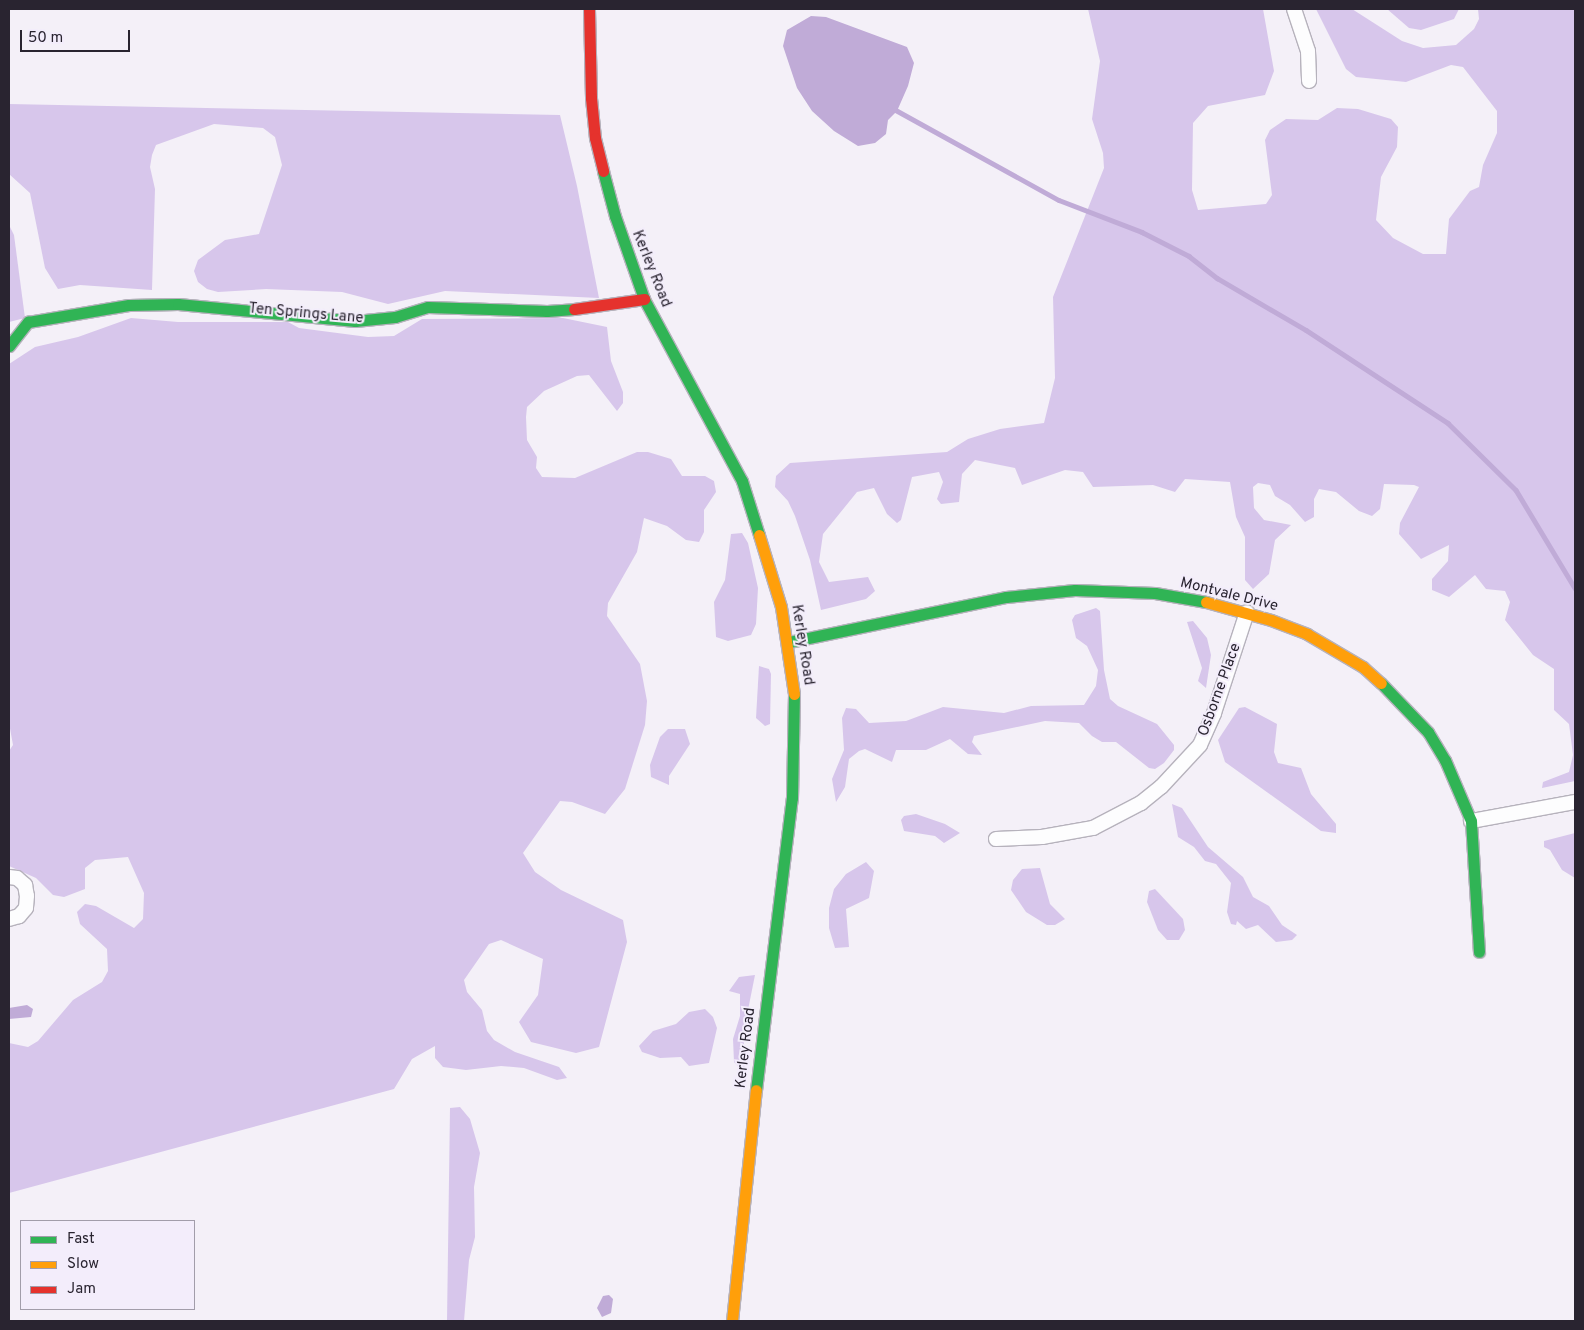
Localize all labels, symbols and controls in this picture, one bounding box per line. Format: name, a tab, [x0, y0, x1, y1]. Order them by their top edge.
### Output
scale bar	[22, 20, 132, 52]
text: 50 m	[28, 29, 63, 48]
street label: Kerley Road	[627, 228, 675, 310]
street label: Ten Springs Lane	[248, 300, 364, 328]
street label: Montvale Drive	[1178, 574, 1280, 616]
street label: Kerley Road	[787, 603, 817, 687]
street label: Osborne Place	[1195, 641, 1245, 739]
street label: Kerley Road	[732, 1007, 760, 1089]
legend	[20, 1220, 195, 1310]
text: Fast	[67, 1230, 95, 1249]
text: Slow	[67, 1255, 99, 1274]
text: Jam	[67, 1280, 96, 1299]

